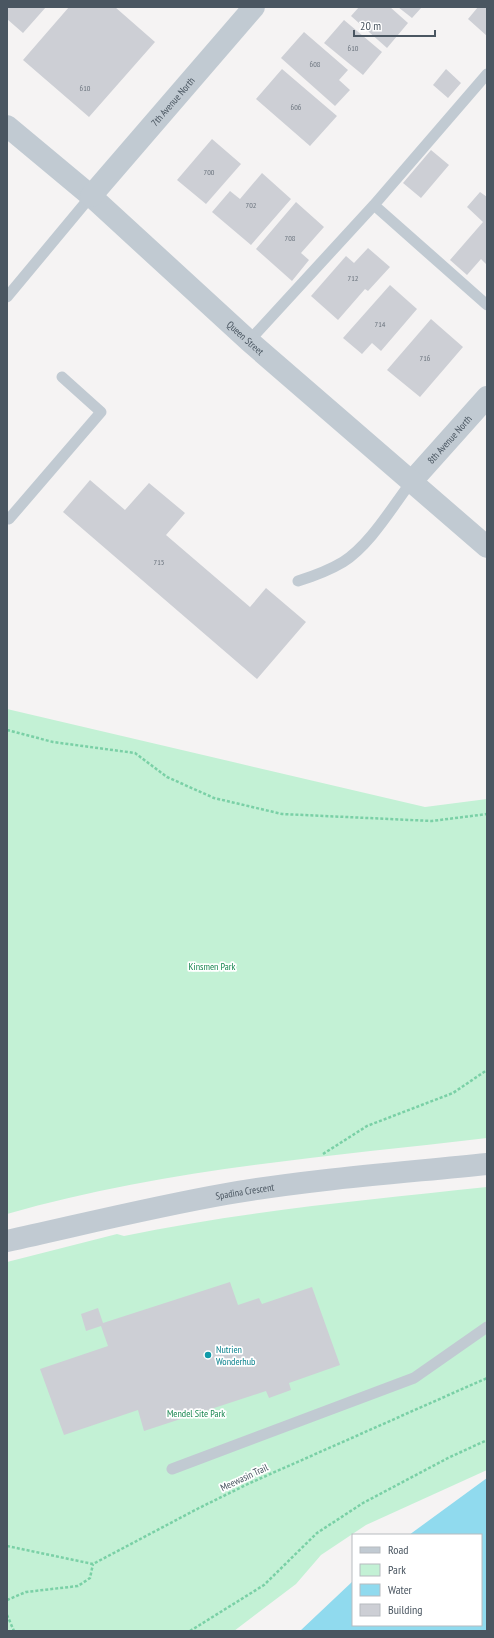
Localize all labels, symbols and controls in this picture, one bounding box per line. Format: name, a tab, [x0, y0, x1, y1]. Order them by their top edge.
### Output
scale bar	[354, 12, 435, 38]
text: 20 m	[360, 18, 381, 33]
house number: 610	[348, 43, 359, 53]
house number: 608	[310, 59, 321, 69]
street label: 7th Avenue North	[148, 74, 198, 129]
house number: 610	[80, 83, 91, 93]
house number: 606	[291, 102, 302, 112]
house number: 700	[204, 167, 215, 177]
house number: 702	[246, 200, 257, 210]
house number: 708	[285, 233, 296, 243]
house number: 712	[348, 273, 359, 283]
street label: Queen Street	[224, 318, 267, 358]
house number: 714	[375, 319, 386, 329]
house number: 716	[420, 353, 431, 363]
street label: 8th Avenue North	[425, 413, 475, 467]
house number: 715	[154, 557, 164, 567]
park label: Kinsmen Park	[189, 960, 236, 973]
street label: Spadina Crescent	[215, 1181, 275, 1203]
place label: Nutrien Wonderhub	[216, 1343, 255, 1368]
marker: Nutrien Wonderhub	[203, 1350, 213, 1360]
park label: Mendel Site Park	[167, 1407, 225, 1420]
street label: Meewasin Trail	[218, 1460, 271, 1494]
legend	[352, 1534, 482, 1626]
text: Road	[388, 1542, 408, 1557]
text: Park	[388, 1562, 406, 1577]
text: Water	[388, 1582, 413, 1597]
text: Building	[388, 1602, 423, 1617]

